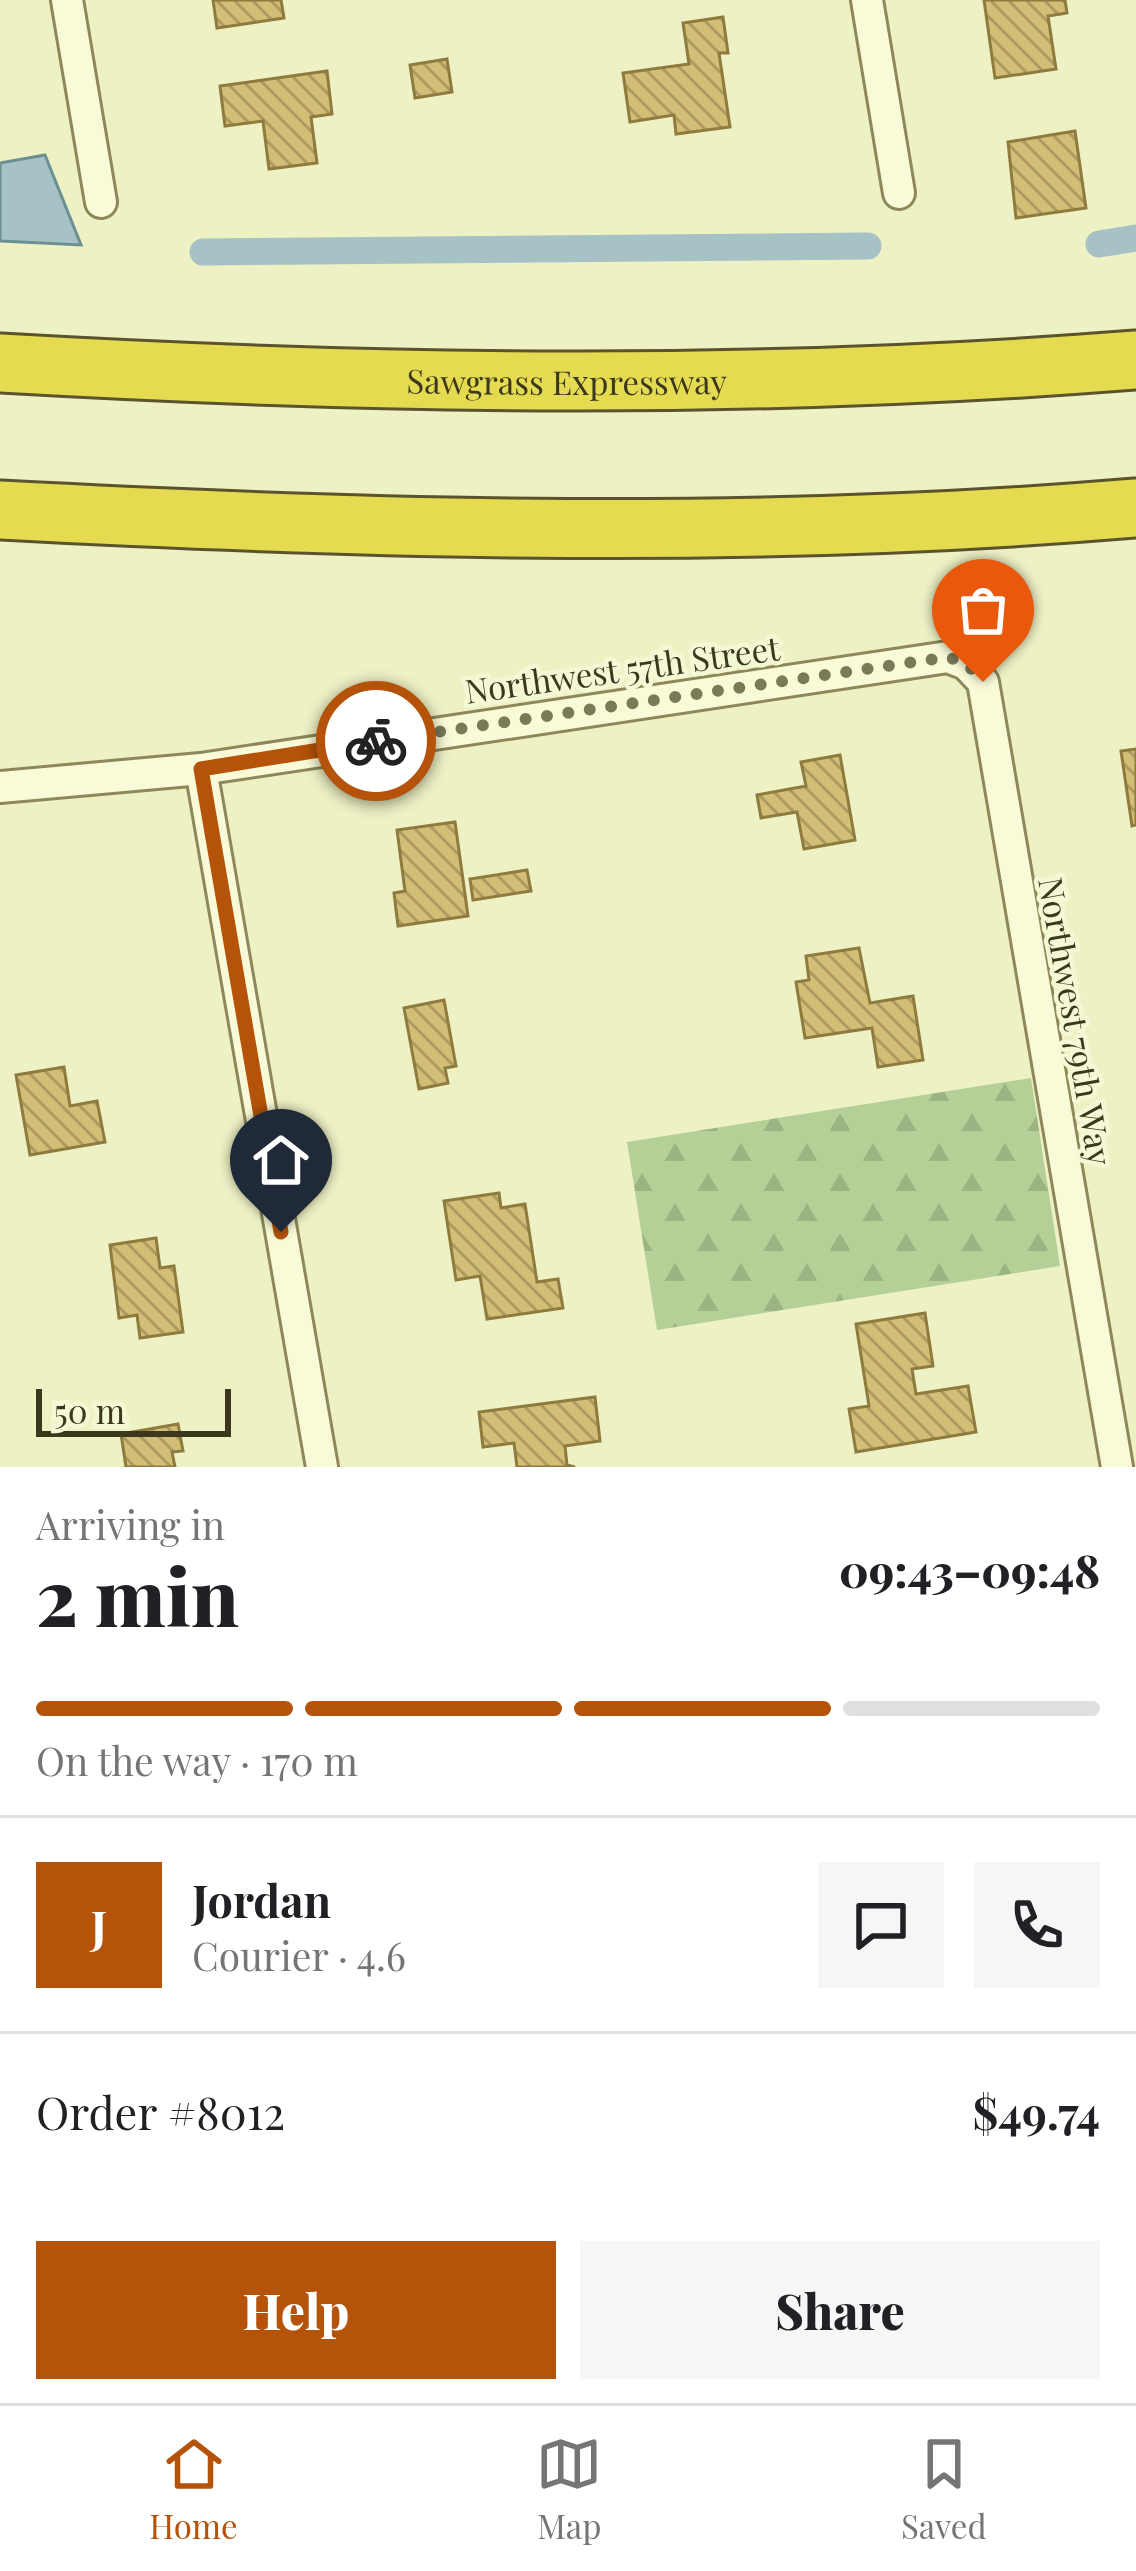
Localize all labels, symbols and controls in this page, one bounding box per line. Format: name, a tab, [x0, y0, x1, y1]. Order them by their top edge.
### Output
street label: Sawgrass Expressway	[406, 357, 728, 403]
pin	[932, 559, 1034, 682]
icon: bag	[950, 577, 1016, 643]
street label: Northwest 57th Street	[462, 624, 783, 712]
courier	[316, 681, 436, 801]
icon: bike	[343, 708, 409, 774]
street label: Northwest 79th Way	[1030, 874, 1124, 1169]
pin	[230, 1109, 332, 1232]
icon: home	[248, 1127, 314, 1193]
scale bar	[36, 1383, 231, 1436]
text: 50 m	[54, 1388, 125, 1432]
text: Arriving in	[36, 1498, 225, 1550]
text: 09:43–09:48	[839, 1539, 1100, 1599]
text: 2 min	[36, 1543, 239, 1647]
text: On the way · 170 m	[36, 1734, 358, 1786]
button: chat	[818, 1862, 944, 1988]
button: phone	[974, 1862, 1100, 1988]
text: Jordan	[192, 1869, 331, 1929]
text: J	[91, 1895, 107, 1955]
text: Courier · 4.6	[192, 1929, 406, 1981]
text: Order #8012	[36, 2081, 285, 2141]
text: $49.74	[972, 2081, 1100, 2141]
button: Help	[36, 2241, 556, 2379]
button: Share	[580, 2241, 1100, 2379]
tab: Home	[149, 2431, 238, 2547]
tab: Map	[536, 2431, 602, 2547]
tab: Saved	[901, 2431, 987, 2547]

